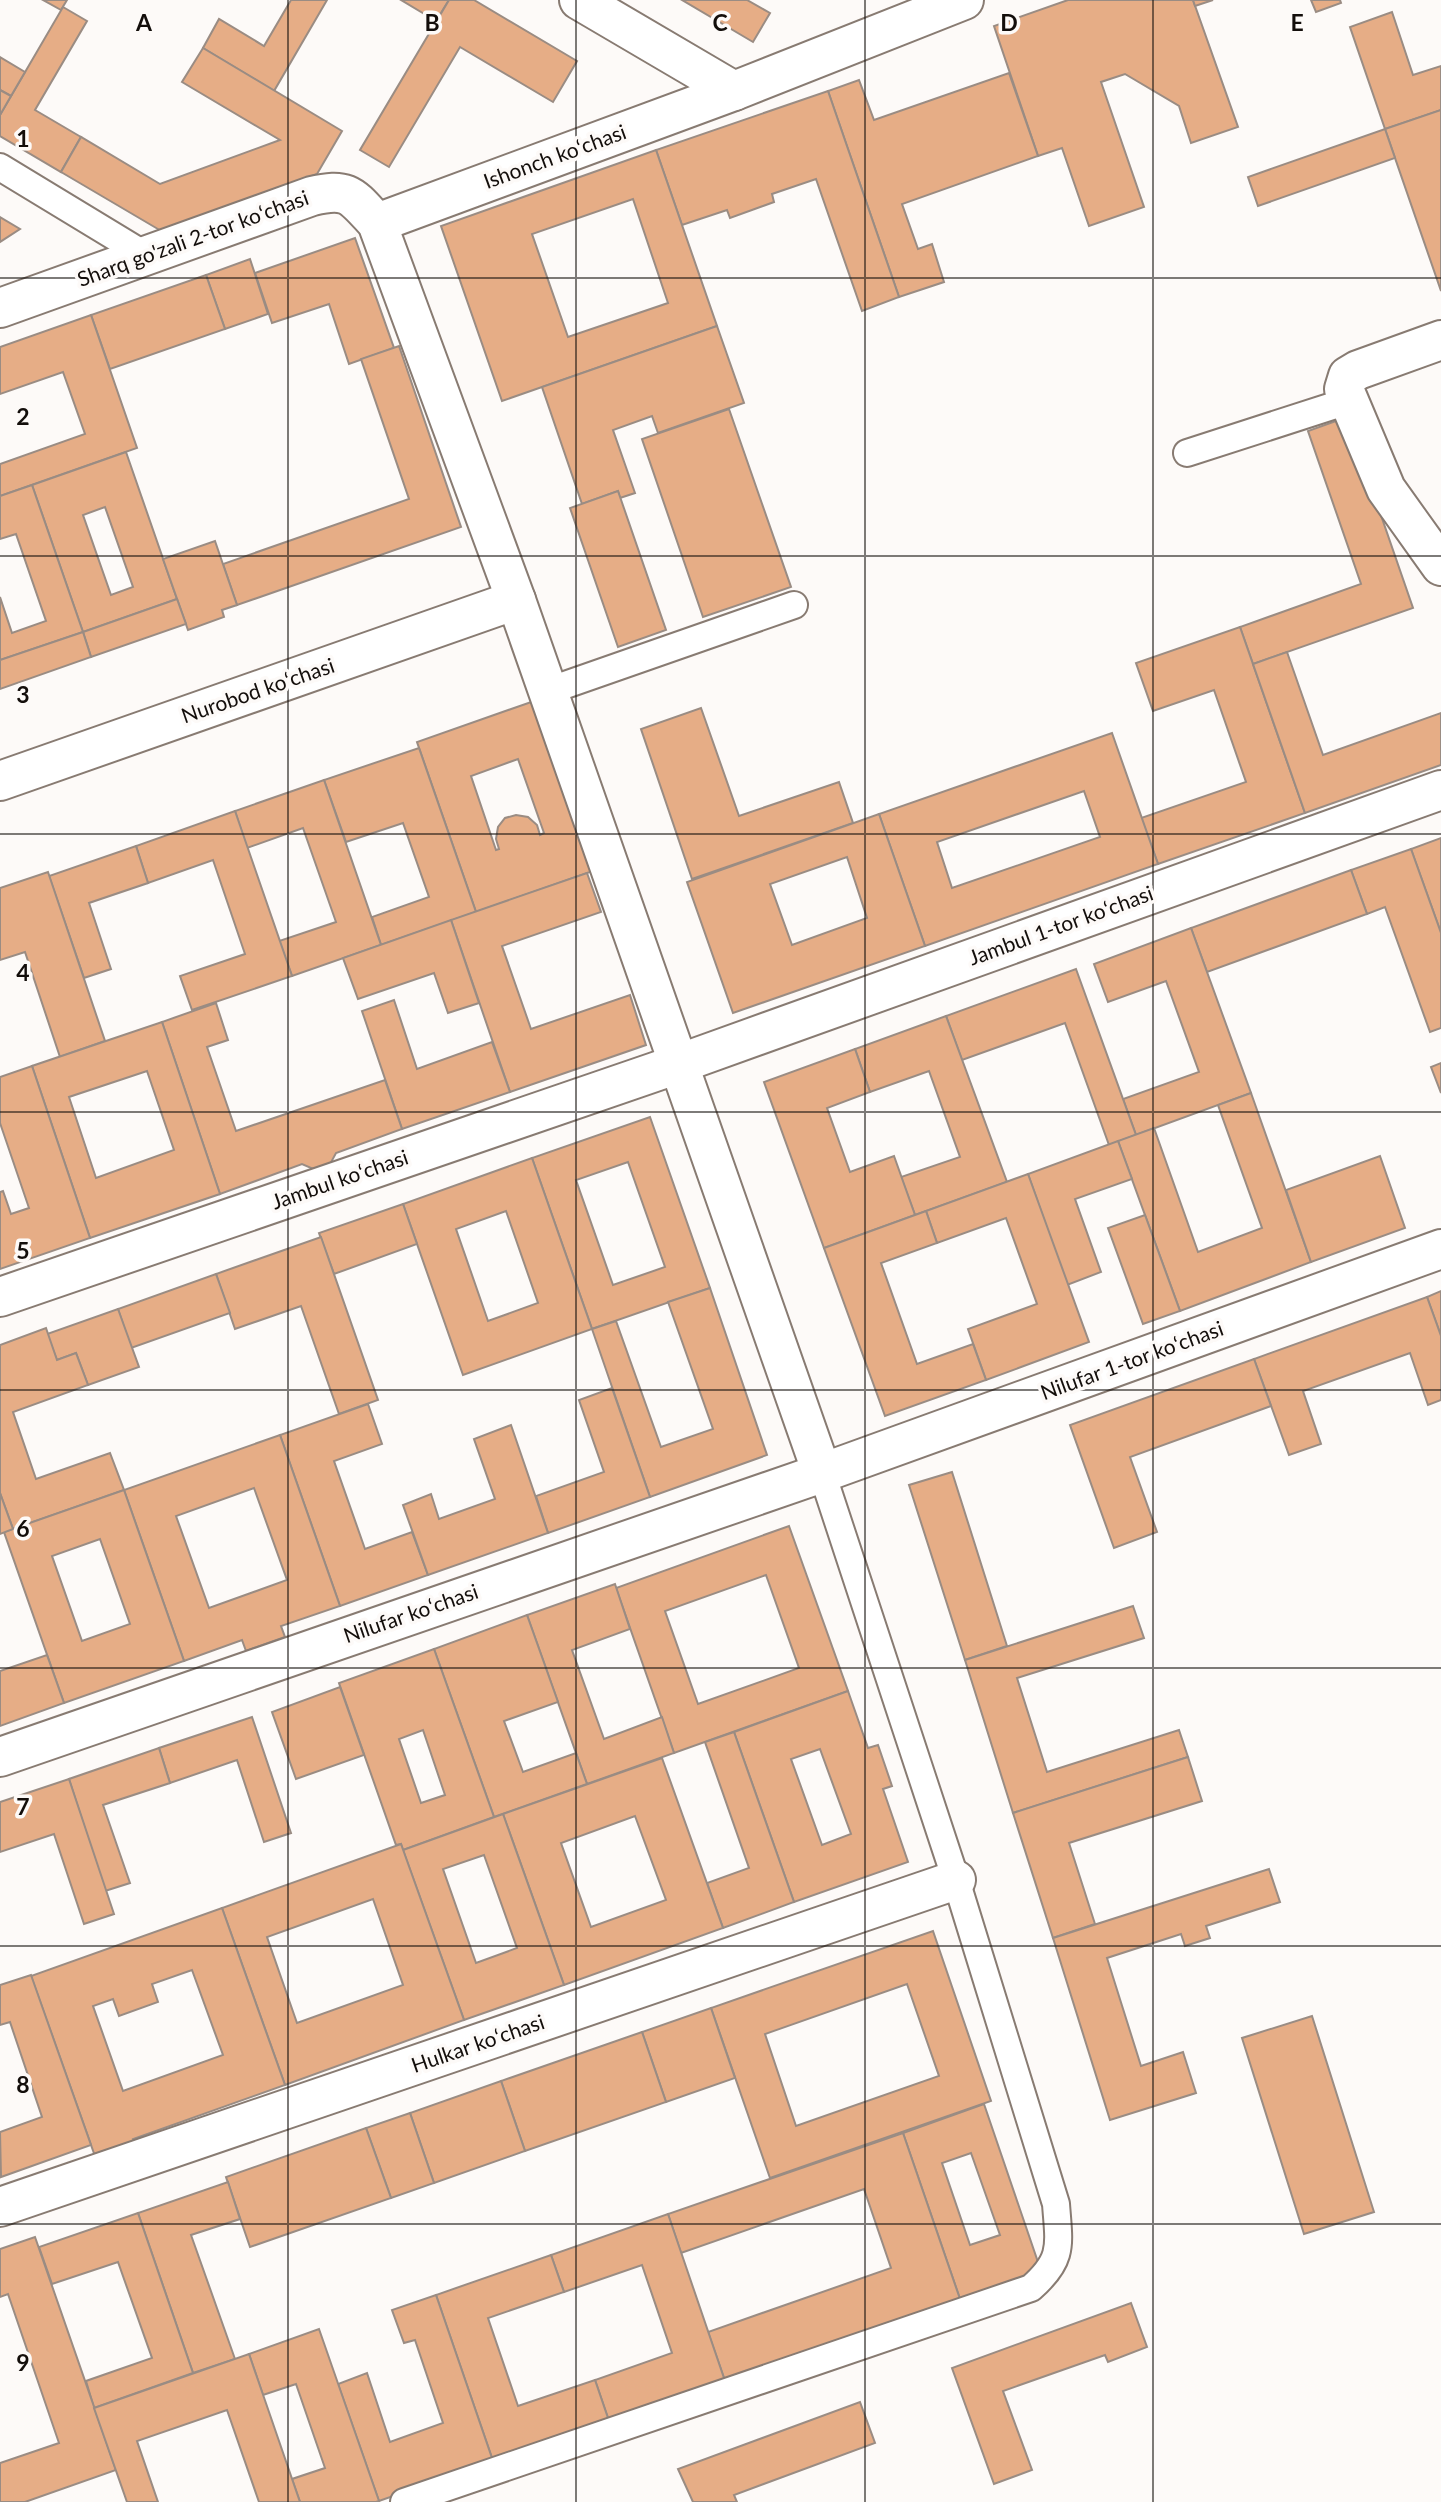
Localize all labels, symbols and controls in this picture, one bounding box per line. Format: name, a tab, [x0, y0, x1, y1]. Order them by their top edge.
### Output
text: A	[135, 8, 153, 36]
text: B	[424, 8, 440, 36]
text: C	[712, 8, 728, 36]
text: D	[1000, 8, 1018, 36]
text: E	[1290, 8, 1304, 36]
street label: Ishonch koʻchasi	[480, 118, 629, 193]
text: 1	[16, 124, 30, 152]
street label: Sharq go'zali 2-tor koʻchasi	[73, 184, 312, 291]
text: 2	[16, 402, 30, 430]
street label: Nurobod koʻchasi	[178, 652, 337, 727]
text: 3	[16, 680, 30, 708]
street label: Jambul 1-tor koʻchasi	[965, 880, 1156, 970]
text: 4	[16, 958, 30, 986]
street label: Jambul koʻchasi	[268, 1144, 411, 1214]
text: 5	[16, 1236, 30, 1264]
street label: Nilufar 1-tor koʻchasi	[1037, 1315, 1226, 1404]
text: 6	[16, 1514, 30, 1542]
street label: Nilufar koʻchasi	[340, 1578, 481, 1647]
text: 7	[16, 1792, 30, 1820]
street label: Hulkar koʻchasi	[408, 2008, 547, 2077]
text: 8	[16, 2070, 30, 2098]
text: 9	[16, 2348, 30, 2376]

